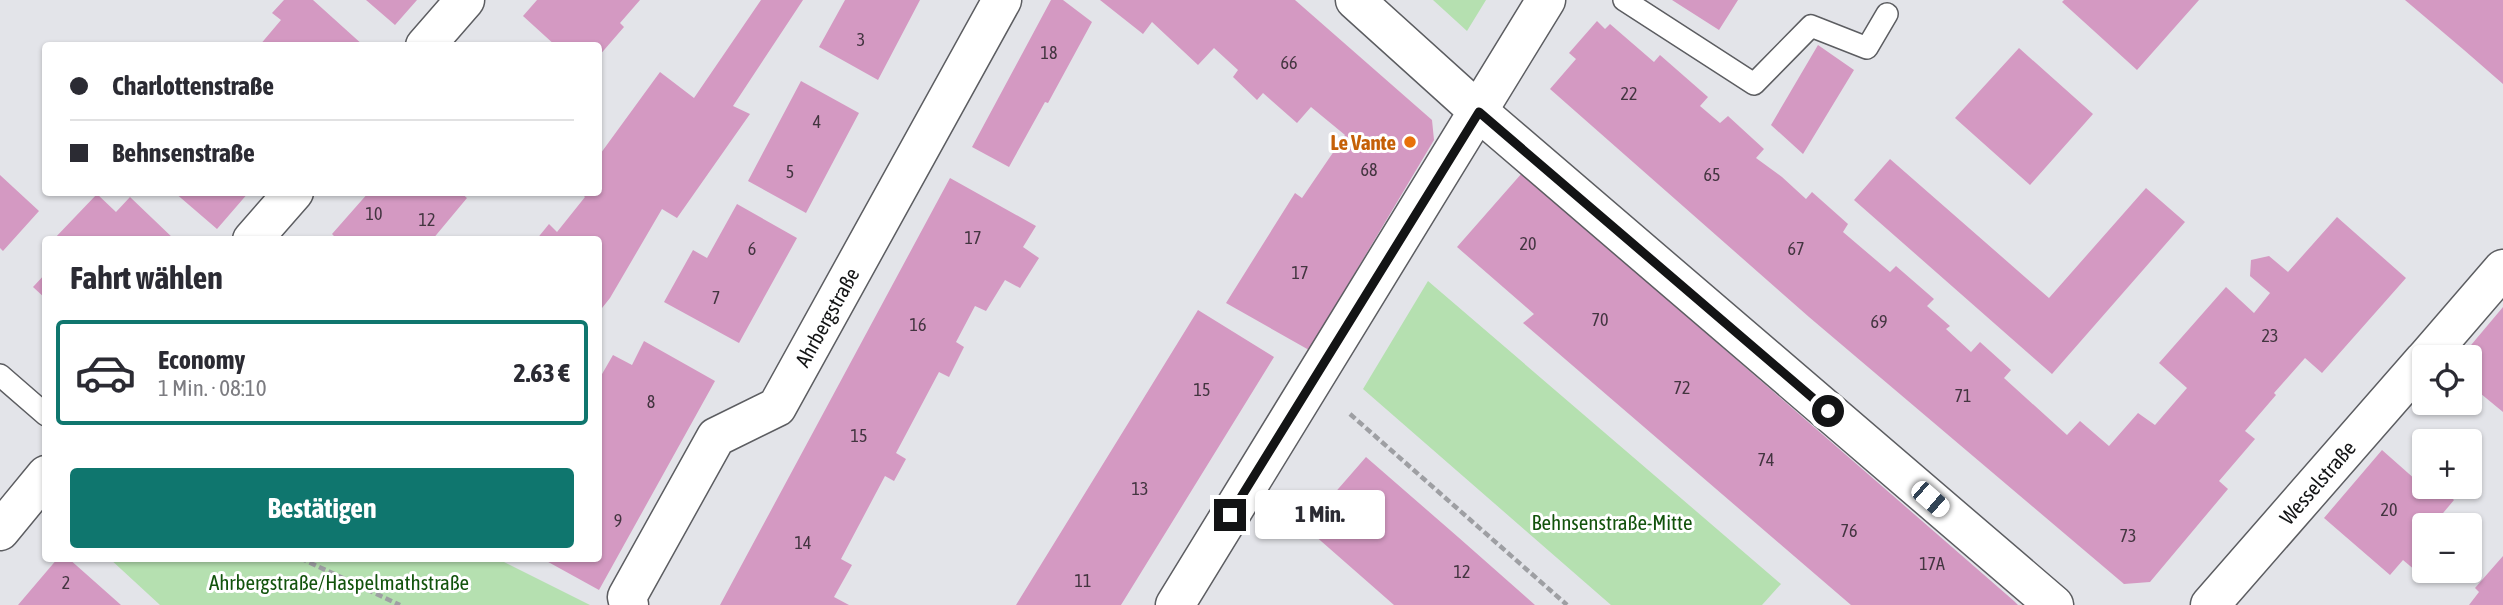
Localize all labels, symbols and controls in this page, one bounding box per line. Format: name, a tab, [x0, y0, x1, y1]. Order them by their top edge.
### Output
house number: 3	[857, 29, 865, 50]
house number: 18	[1041, 42, 1057, 63]
house number: 66	[1281, 52, 1297, 73]
text: Charlottenstraße	[112, 71, 274, 101]
house number: 22	[1621, 83, 1637, 104]
house number: 4	[813, 111, 821, 132]
place label: Le Vante	[1330, 130, 1396, 154]
marker: Le Vante	[1402, 134, 1418, 150]
text: Behnsenstraße	[112, 138, 255, 168]
house number: 68	[1361, 159, 1377, 180]
house number: 5	[786, 161, 794, 182]
house number: 65	[1704, 164, 1720, 185]
house number: 10	[366, 203, 382, 224]
house number: 12	[419, 209, 435, 230]
house number: 17	[965, 227, 981, 248]
house number: 20	[1520, 233, 1536, 254]
house number: 6	[748, 238, 756, 259]
house number: 67	[1788, 238, 1804, 259]
text: Fahrt wählen	[70, 259, 223, 296]
house number: 17	[1292, 262, 1308, 283]
street label: Ahrbergstraße	[790, 264, 864, 371]
house number: 7	[712, 287, 720, 308]
house number: 70	[1592, 309, 1608, 330]
house number: 69	[1871, 311, 1887, 332]
house number: 16	[910, 314, 926, 335]
house number: 23	[2262, 325, 2278, 346]
icon: car	[74, 341, 137, 404]
text: Economy	[158, 345, 245, 375]
map controls	[2412, 345, 2482, 583]
button: locate	[2412, 345, 2482, 415]
text: 2.63 €	[513, 358, 570, 388]
text: 1 Min. · 08:10	[158, 375, 266, 401]
house number: 72	[1674, 377, 1690, 398]
house number: 15	[1194, 379, 1210, 400]
house number: 71	[1955, 385, 1971, 406]
house number: 8	[647, 391, 655, 412]
route start	[1812, 395, 1844, 427]
house number: 15	[851, 425, 867, 446]
button: +	[2412, 429, 2482, 499]
street label: Wesselstraße	[2274, 436, 2360, 529]
house number: 74	[1758, 449, 1774, 470]
button: Bestätigen	[70, 468, 574, 548]
car	[1908, 477, 1953, 521]
house number: 13	[1132, 478, 1148, 499]
callout: 1 Min.	[1254, 490, 1384, 540]
route end	[1214, 499, 1246, 531]
house number: 20	[2381, 499, 2397, 520]
text: 1 Min.	[1295, 501, 1345, 527]
house number: 9	[614, 510, 622, 531]
park label: Behnsenstraße-Mitte	[1532, 510, 1692, 534]
button: −	[2412, 513, 2482, 583]
house number: 76	[1841, 520, 1857, 541]
house number: 73	[2120, 525, 2136, 546]
house number: 14	[795, 532, 811, 553]
house number: 17A	[1919, 553, 1945, 574]
house number: 12	[1454, 561, 1470, 582]
park label: Ahrbergstraße/Haspelmathstraße	[209, 570, 469, 594]
house number: 11	[1075, 570, 1091, 591]
house number: 2	[62, 572, 70, 593]

